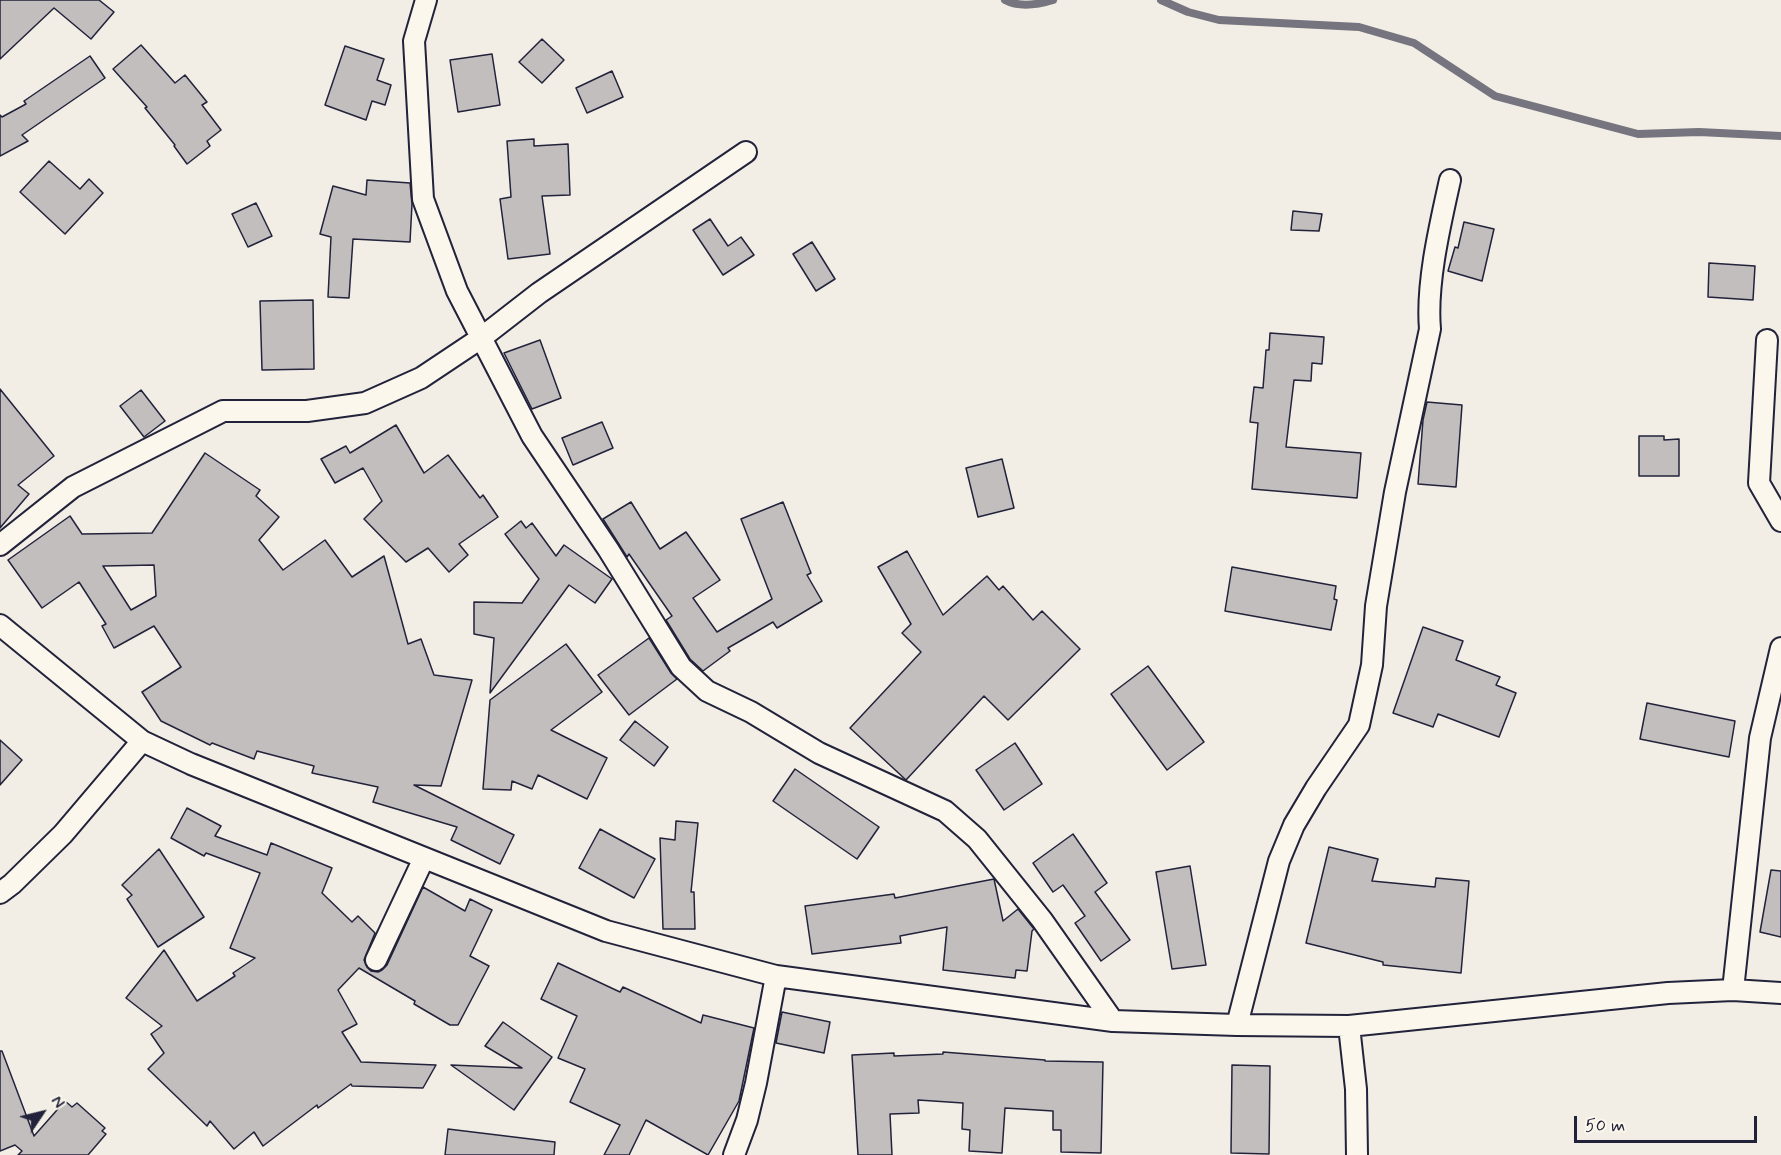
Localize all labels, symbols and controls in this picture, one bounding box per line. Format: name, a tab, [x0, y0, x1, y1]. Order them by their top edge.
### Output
north arrow	[12, 1083, 72, 1143]
text: N	[45, 1092, 69, 1113]
scale bar	[1577, 1104, 1760, 1142]
text: 50 m	[1585, 1114, 1625, 1138]

